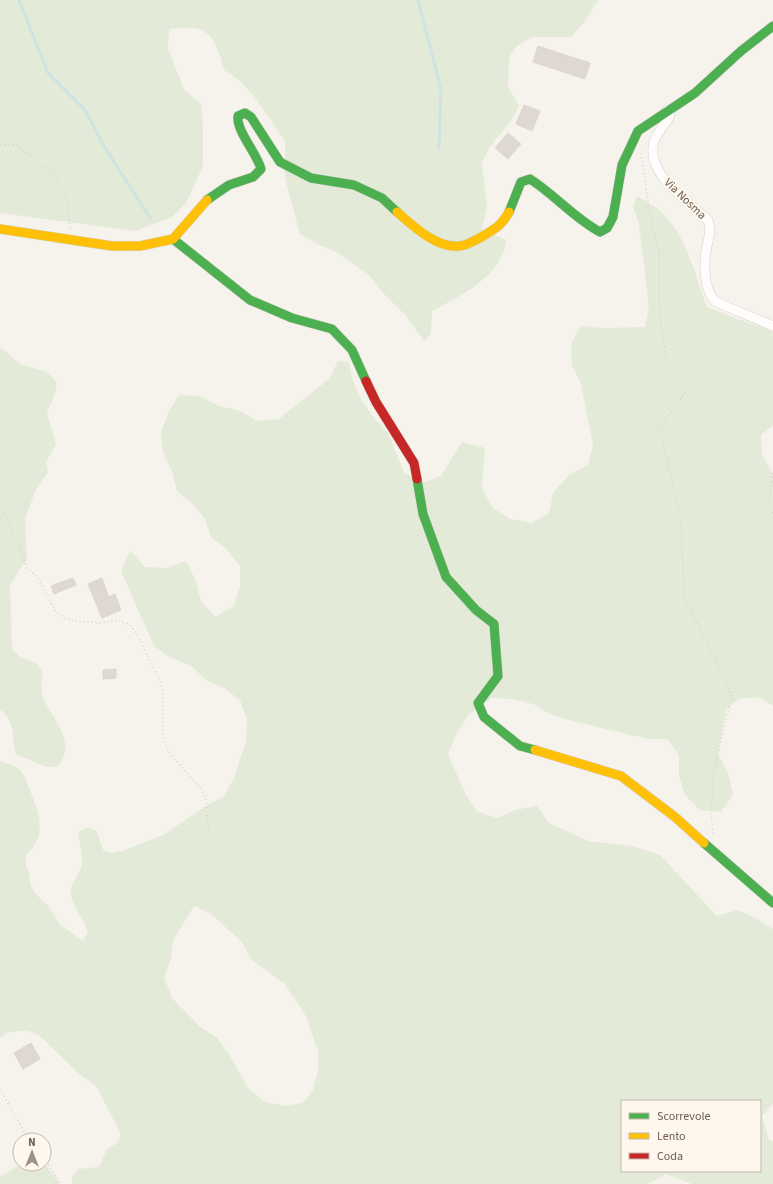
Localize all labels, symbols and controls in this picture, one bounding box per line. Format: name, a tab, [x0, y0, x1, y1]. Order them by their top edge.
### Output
street label: Via Nosma	[660, 175, 710, 223]
legend	[621, 1100, 761, 1172]
text: Scorrevole	[657, 1108, 710, 1125]
text: Lento	[657, 1128, 686, 1145]
north arrow	[12, 1132, 52, 1172]
text: N	[28, 1135, 36, 1150]
text: Coda	[657, 1148, 683, 1165]

